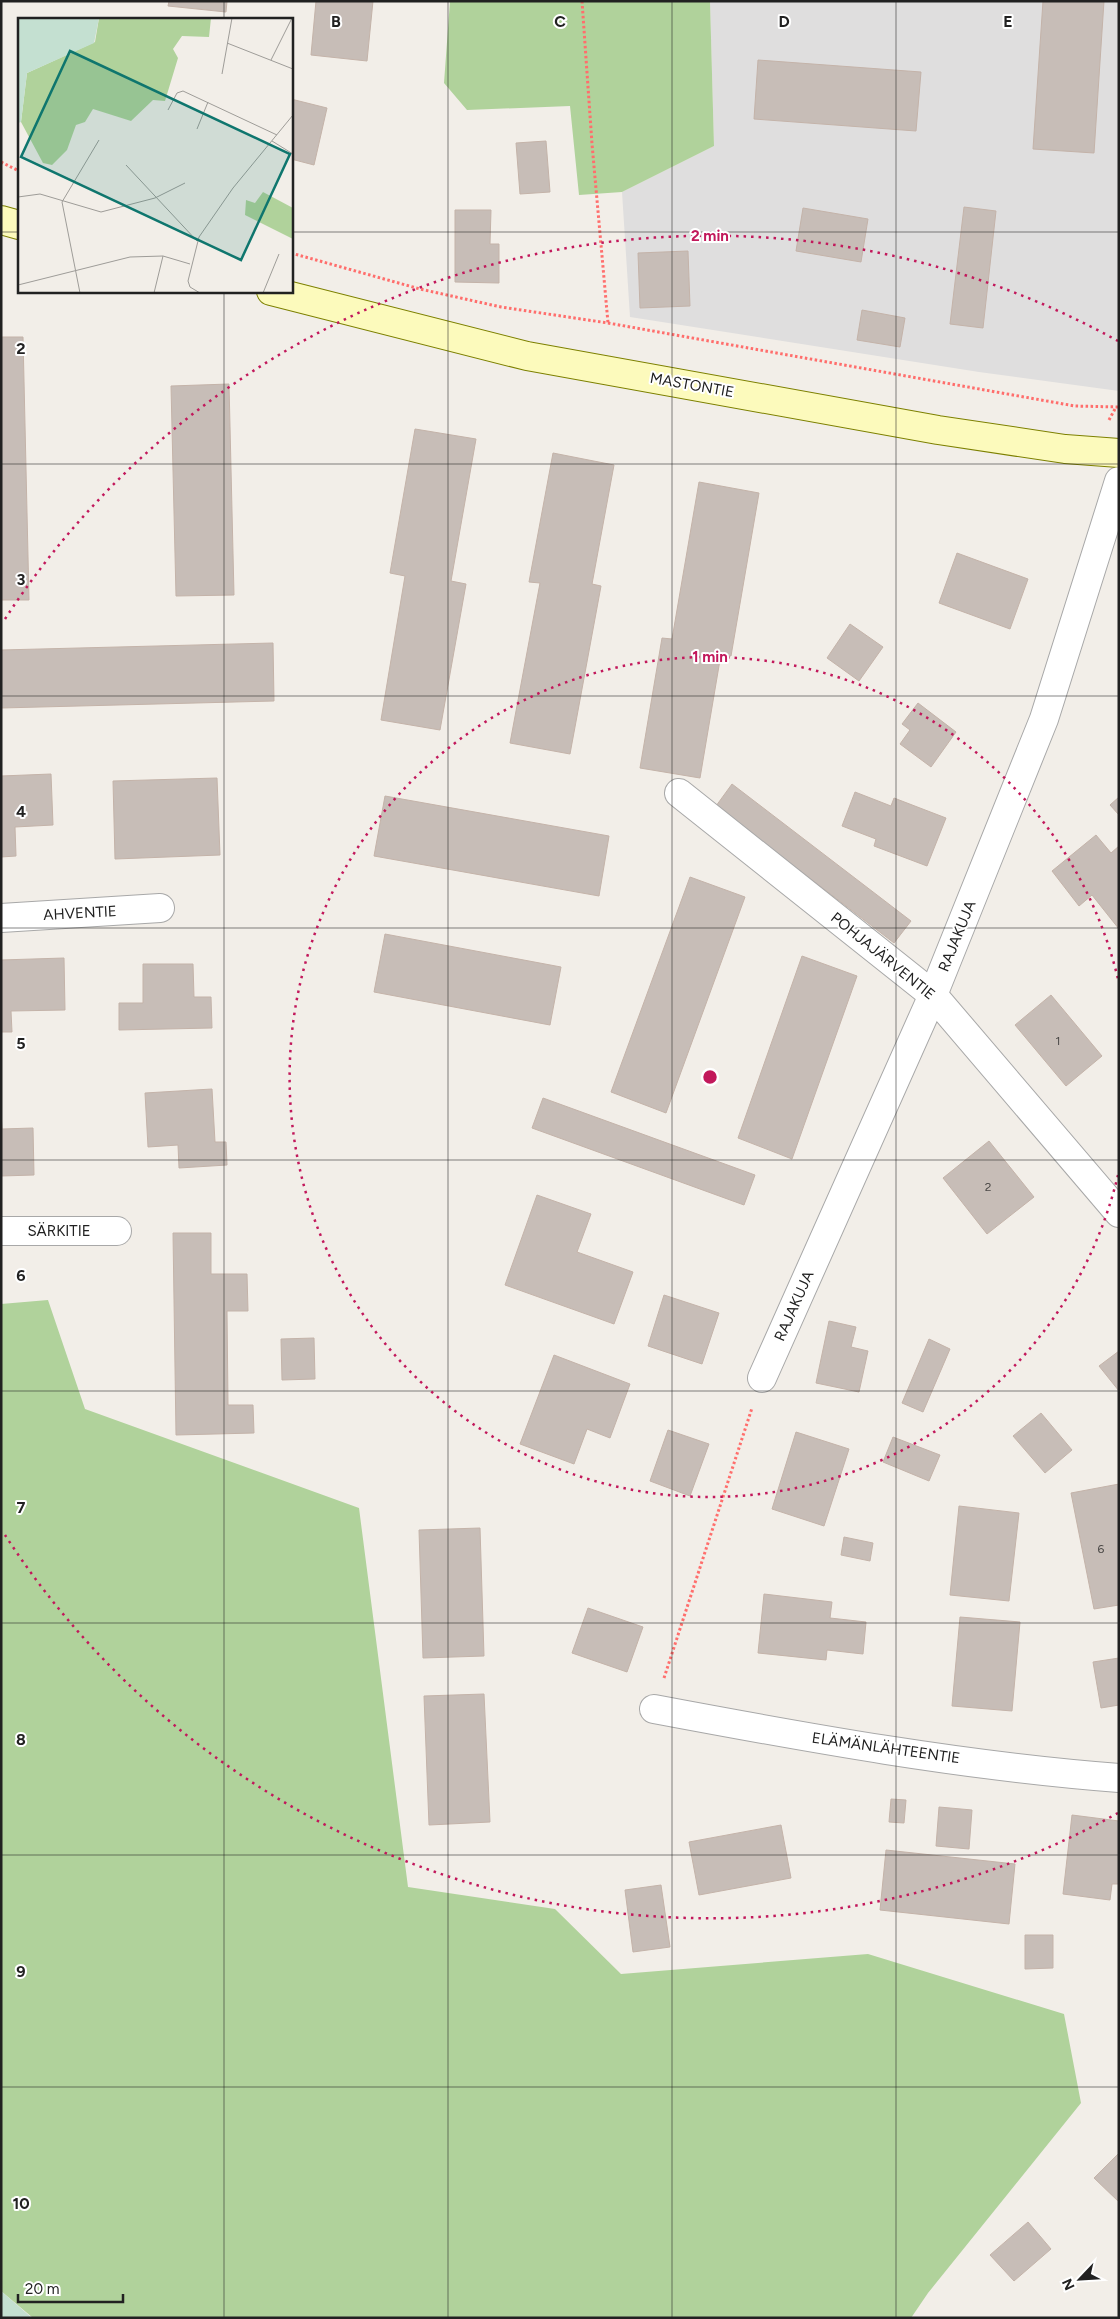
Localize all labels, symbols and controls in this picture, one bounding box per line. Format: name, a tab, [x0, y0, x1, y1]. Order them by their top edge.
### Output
text: B	[331, 12, 341, 31]
text: C	[554, 12, 566, 31]
text: D	[778, 12, 790, 31]
text: E	[1003, 12, 1013, 31]
inset map	[18, 18, 292, 292]
text: 2 min	[691, 227, 729, 245]
text: 2	[16, 339, 26, 358]
street label: MASTONTIE	[649, 369, 735, 401]
text: 3	[17, 570, 26, 589]
text: 1 min	[692, 648, 728, 666]
text: 4	[16, 802, 26, 821]
street label: RAJAKUJA	[935, 898, 979, 974]
street label: AHVENTIE	[43, 902, 117, 924]
street label: POHJAJÄRVENTIE	[827, 908, 939, 1004]
text: 5	[16, 1034, 26, 1053]
house number: 1	[1056, 1034, 1060, 1048]
centre of rings	[701, 1068, 719, 1086]
house number: 2	[985, 1180, 991, 1194]
street label: SÄRKITIE	[27, 1222, 91, 1240]
text: 6	[16, 1266, 26, 1285]
street label: RAJAKUJA	[771, 1268, 817, 1344]
text: 7	[17, 1498, 26, 1517]
house number: 6	[1098, 1542, 1105, 1556]
street label: ELÄMÄNLÄHTEENTIE	[811, 1729, 961, 1767]
text: 8	[16, 1730, 26, 1749]
text: 9	[16, 1962, 26, 1981]
text: 10	[12, 2194, 30, 2213]
north arrow	[1055, 2254, 1105, 2304]
scale bar	[18, 2272, 122, 2304]
text: N	[1059, 2276, 1079, 2293]
text: 20 m	[25, 2280, 59, 2298]

